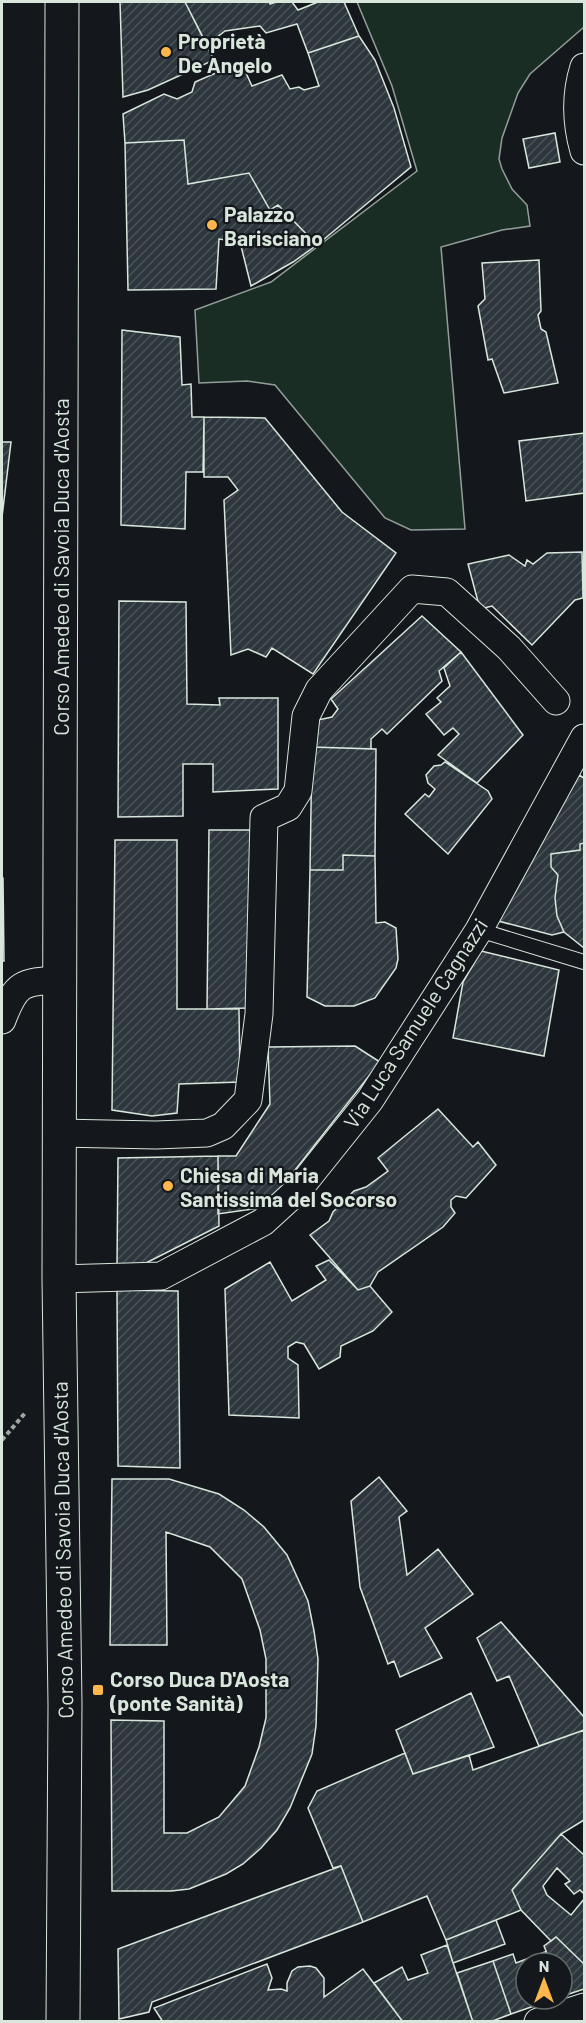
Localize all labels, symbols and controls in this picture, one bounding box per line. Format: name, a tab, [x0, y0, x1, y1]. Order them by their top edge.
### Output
place label: Proprietà De Angelo	[178, 28, 272, 77]
marker: Proprietà De Angelo	[159, 45, 173, 59]
place label: Palazzo Barisciano	[224, 201, 323, 250]
marker: Palazzo Barisciano	[205, 218, 219, 232]
street label: Corso Amedeo di Savoia Duca d'Aosta	[48, 398, 73, 736]
street label: Via Luca Samuele Cagnazzi	[338, 913, 492, 1133]
place label: Chiesa di Maria Santissima del Socorso	[180, 1162, 397, 1211]
marker: Chiesa di Maria Santissima del Socorso	[161, 1179, 175, 1193]
street label: Corso Amedeo di Savoia Duca d'Aosta	[47, 1381, 77, 1719]
place label: Corso Duca D'Aosta (ponte Sanità)	[109, 1666, 289, 1715]
marker: Corso Duca D'Aosta (ponte Sanità)	[91, 1683, 105, 1697]
north arrow	[514, 1951, 574, 2011]
text: N	[539, 1956, 549, 1975]

